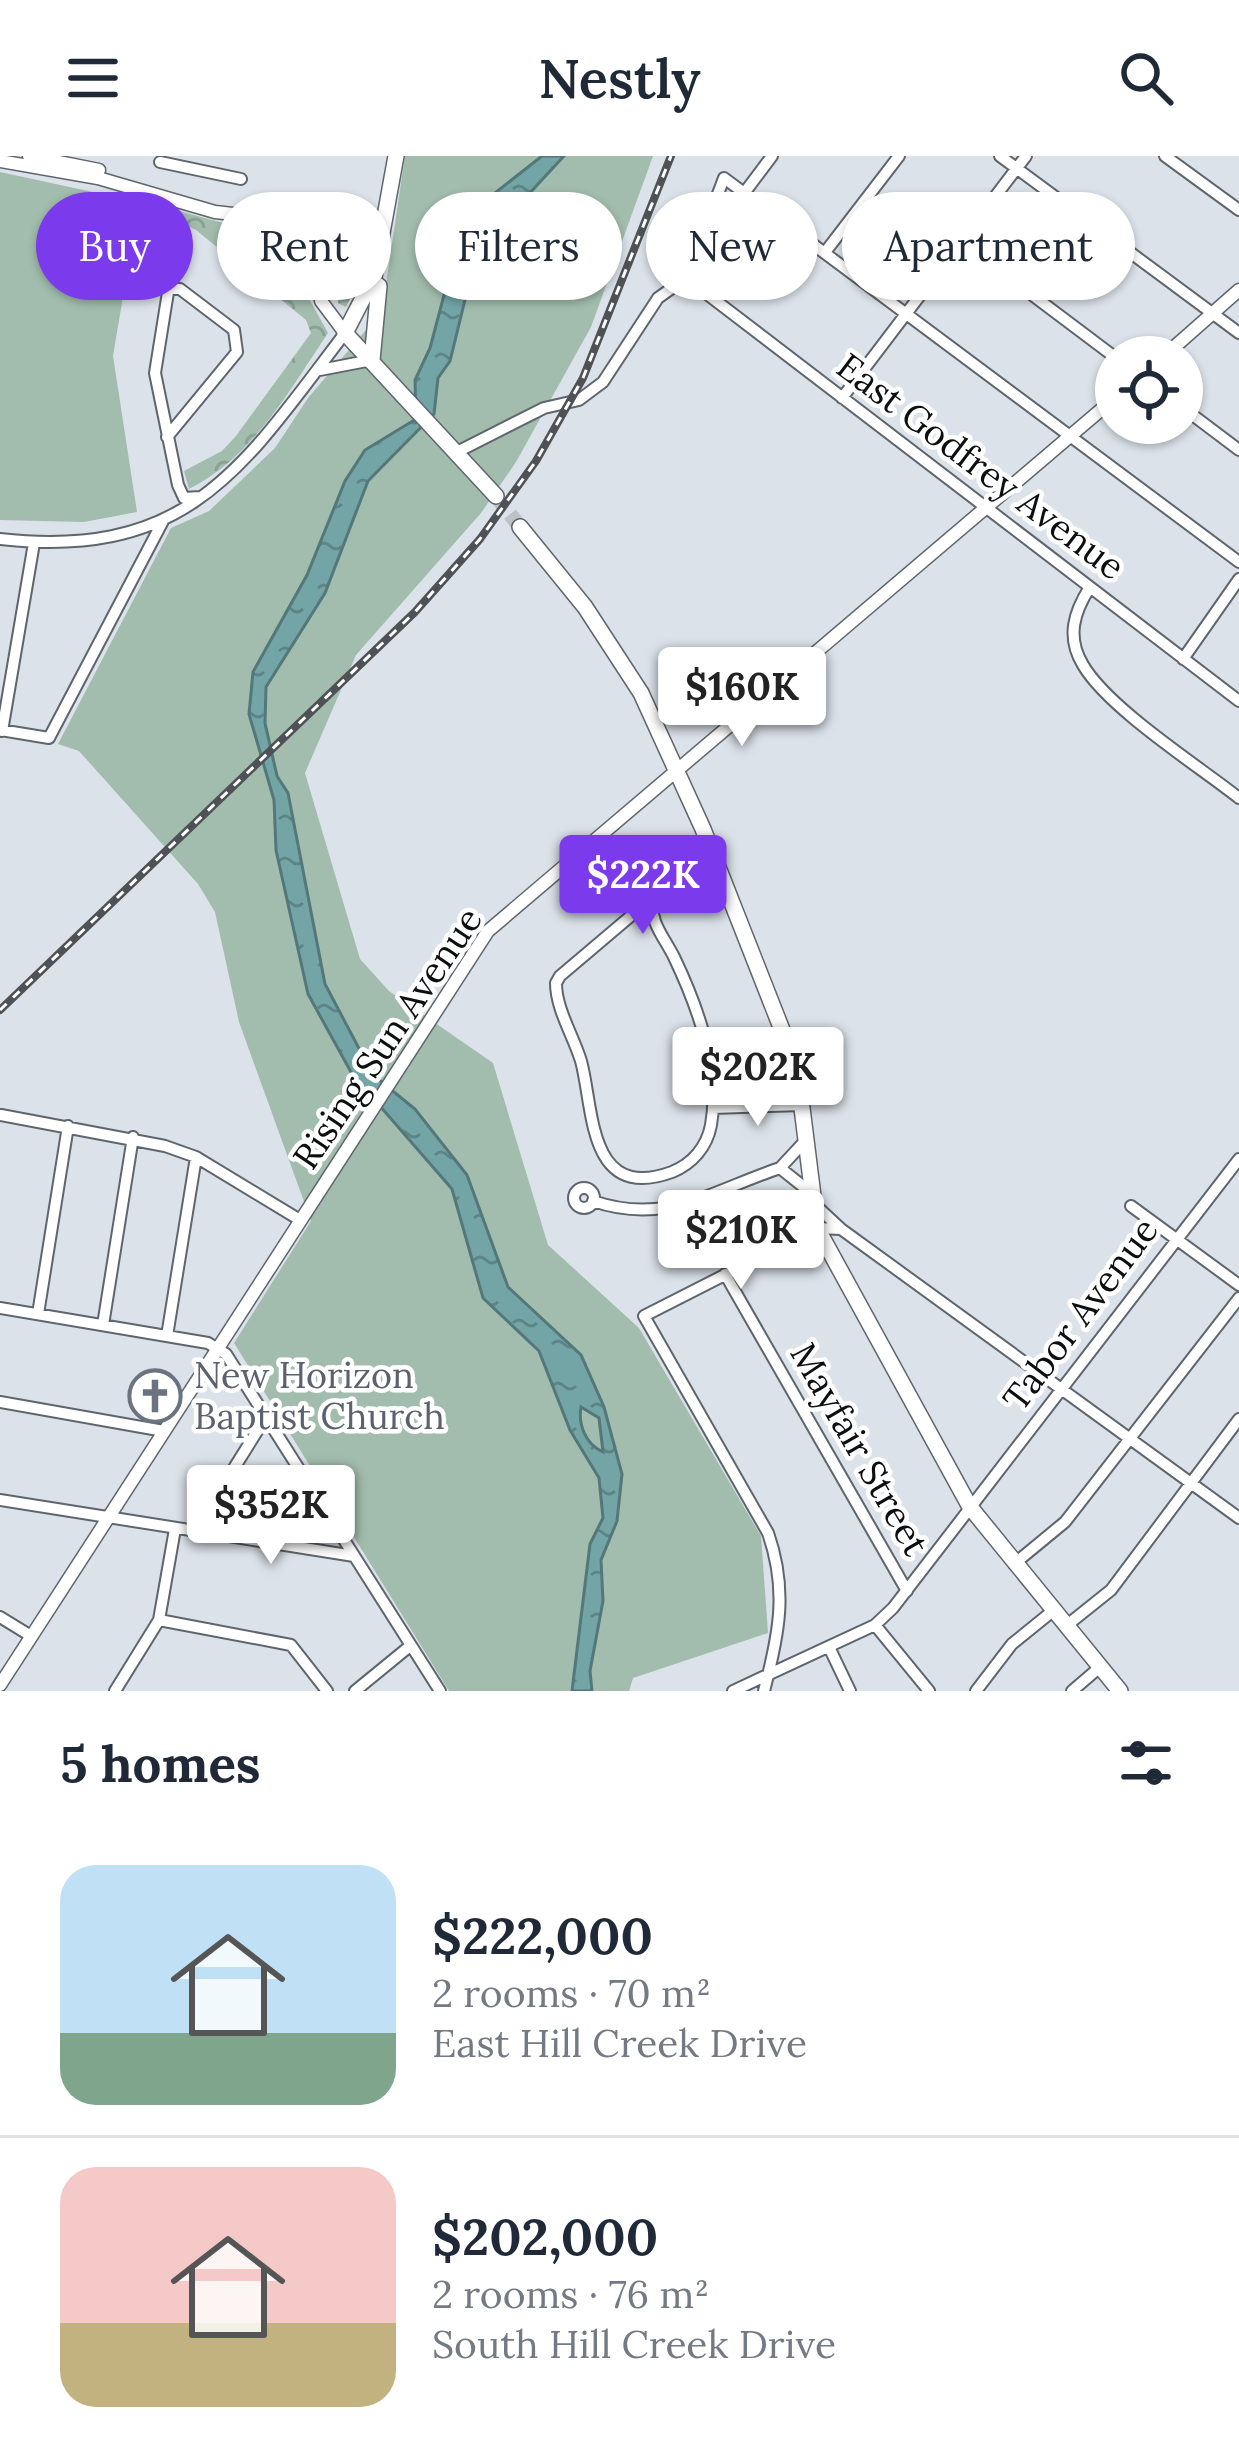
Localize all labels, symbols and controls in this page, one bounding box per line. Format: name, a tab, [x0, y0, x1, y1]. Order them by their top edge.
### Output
text: Nestly	[538, 44, 701, 113]
icon: menu	[60, 45, 126, 111]
icon: search	[1113, 45, 1179, 111]
chip: Buy	[36, 192, 193, 300]
chip: Rent	[217, 192, 391, 300]
chip: Filters	[415, 192, 622, 300]
chip: New	[646, 192, 818, 300]
chip: Apartment	[842, 192, 1135, 300]
map controls	[1095, 336, 1203, 444]
button: locate	[1095, 336, 1203, 444]
street label: East Godfrey Avenue	[828, 343, 1134, 589]
pin: $160K	[658, 647, 826, 749]
text: $160K	[685, 661, 799, 711]
pin: $222K	[559, 835, 727, 937]
text: $222K	[586, 849, 700, 899]
street label: Rising Sun Avenue	[282, 898, 492, 1178]
pin: $202K	[674, 1027, 842, 1129]
text: $202K	[699, 1041, 817, 1091]
pin: $210K	[657, 1190, 825, 1292]
text: $210K	[685, 1204, 797, 1254]
street label: Tabor Avenue	[992, 1208, 1168, 1420]
street label: Mayfair Street	[781, 1334, 940, 1564]
place label: New Horizon Baptist Church	[194, 1352, 445, 1439]
church icon: New Horizon Baptist Church	[127, 1368, 183, 1424]
pin: $352K	[187, 1465, 355, 1567]
text: $352K	[214, 1479, 328, 1529]
icon: filters	[1113, 1730, 1179, 1796]
text: 5 homes	[60, 1731, 261, 1796]
text: $222,000	[432, 1903, 653, 1968]
icon: home	[156, 1913, 300, 2057]
text: 2 rooms · 70 m²	[432, 1968, 711, 2018]
text: East Hill Creek Drive	[432, 2018, 807, 2068]
text: $202,000	[432, 2204, 658, 2269]
icon: home	[156, 2215, 300, 2359]
text: 2 rooms · 76 m²	[432, 2269, 709, 2319]
text: South Hill Creek Drive	[432, 2319, 836, 2369]

